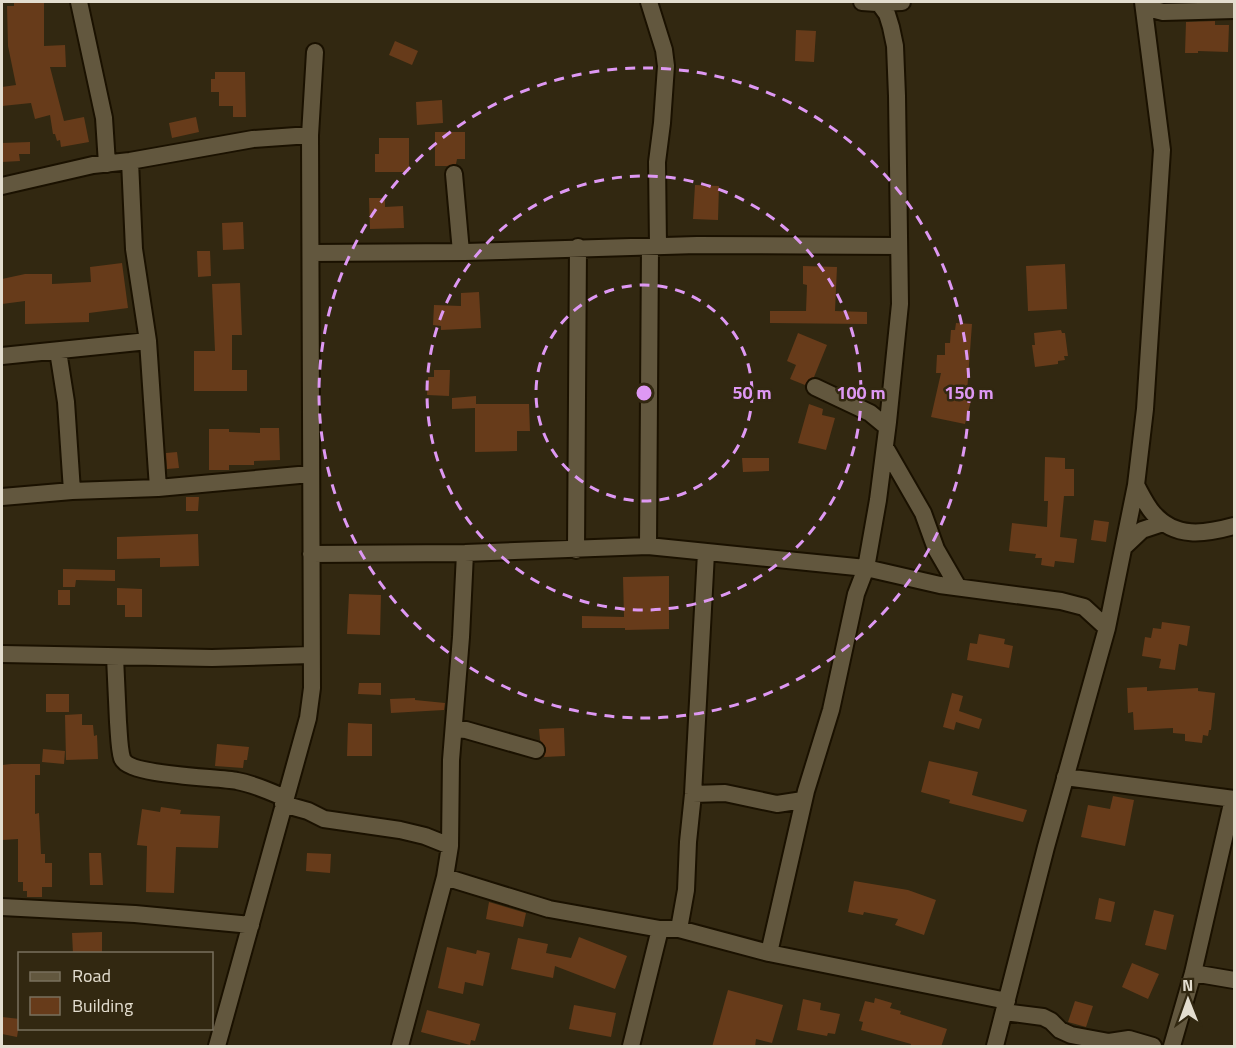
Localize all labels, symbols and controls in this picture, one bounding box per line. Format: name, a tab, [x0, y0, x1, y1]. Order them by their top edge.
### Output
text: 50 m	[732, 379, 772, 406]
text: 100 m	[836, 379, 886, 406]
text: 150 m	[944, 379, 994, 406]
centre of rings	[634, 383, 654, 403]
legend	[18, 952, 213, 1030]
text: Road	[72, 962, 111, 989]
north arrow	[1158, 970, 1218, 1030]
text: N	[1182, 973, 1193, 997]
text: Building	[72, 992, 133, 1019]

